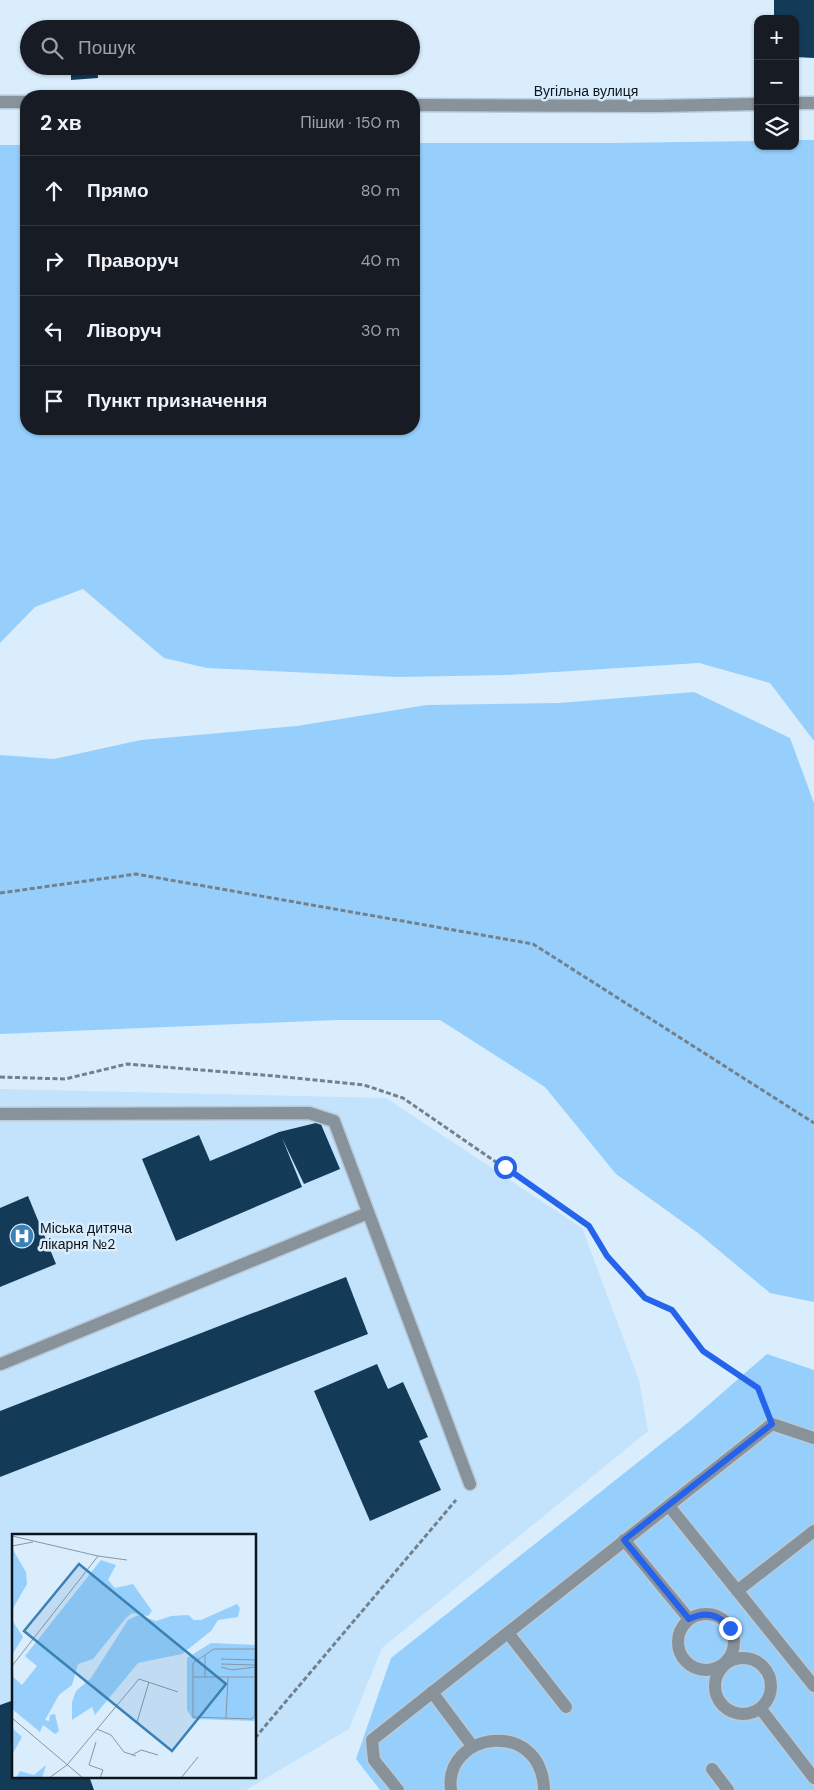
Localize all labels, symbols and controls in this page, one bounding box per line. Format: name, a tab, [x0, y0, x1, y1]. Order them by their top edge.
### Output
map controls	[754, 15, 799, 150]
button: +	[754, 15, 799, 60]
search box	[20, 20, 420, 75]
icon: search	[38, 34, 66, 62]
text: Пошук	[78, 35, 135, 60]
button: −	[754, 60, 799, 105]
street label: Вугільна вулиця	[534, 82, 638, 100]
button: layers	[754, 105, 799, 150]
text: 2 хв	[40, 109, 82, 137]
text: Пішки · 150 m	[300, 112, 400, 133]
icon: ahead	[40, 177, 68, 205]
text: Прямо	[87, 178, 149, 203]
text: 80 m	[361, 180, 400, 201]
icon: right	[40, 247, 68, 275]
text: Праворуч	[87, 248, 179, 273]
text: 40 m	[361, 250, 400, 271]
icon: left	[40, 317, 68, 345]
text: Ліворуч	[87, 318, 162, 343]
text: 30 m	[361, 320, 400, 341]
icon: arrive	[40, 387, 68, 415]
text: Пункт призначення	[87, 388, 267, 413]
route start	[494, 1156, 517, 1179]
place label: Міська дитяча лікарня №2	[40, 1219, 132, 1253]
hospital icon: Міська дитяча лікарня №2	[9, 1223, 35, 1249]
inset map	[12, 1534, 256, 1778]
route end	[719, 1617, 742, 1640]

